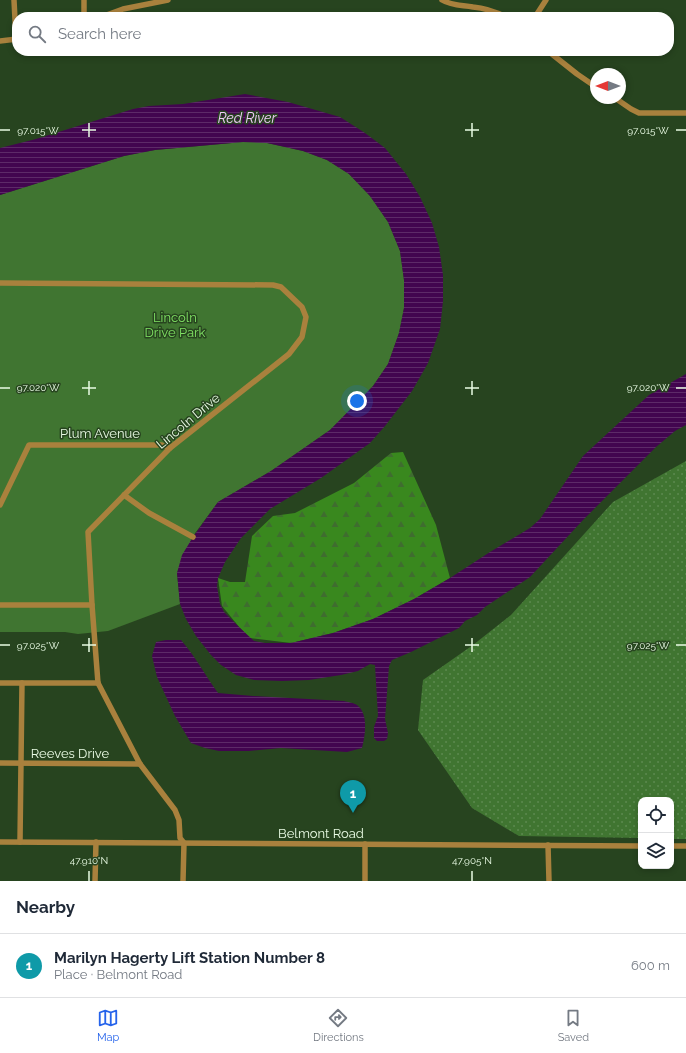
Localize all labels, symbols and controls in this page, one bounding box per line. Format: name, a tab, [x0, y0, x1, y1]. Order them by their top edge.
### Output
search box	[12, 12, 674, 56]
icon: search	[26, 23, 48, 45]
text: Search here	[58, 25, 141, 43]
north arrow	[590, 68, 626, 104]
water label: Red River	[218, 110, 278, 126]
text: 97.015°W	[17, 125, 59, 136]
text: 97.015°W	[627, 125, 669, 136]
park label: Lincoln Drive Park	[145, 310, 206, 340]
text: 97.020°W	[17, 382, 60, 393]
text: 97.020°W	[627, 382, 670, 393]
street label: Lincoln Drive	[153, 390, 223, 452]
your location	[347, 391, 367, 411]
street label: Plum Avenue	[60, 426, 140, 441]
text: 97.025°W	[17, 640, 60, 651]
text: 97.025°W	[627, 640, 670, 651]
street label: Reeves Drive	[31, 746, 110, 761]
pin: 1	[340, 780, 366, 813]
map controls	[638, 797, 674, 869]
button: locate	[638, 797, 674, 833]
street label: Belmont Road	[278, 826, 364, 841]
button: layers	[638, 833, 674, 869]
text: 47.910°N	[70, 855, 108, 866]
text: 47.905°N	[452, 855, 492, 866]
text: Nearby	[16, 897, 75, 917]
text: Marilyn Hagerty Lift Station Number 8	[54, 949, 325, 967]
text: 1	[26, 958, 32, 973]
text: 600 m	[631, 958, 670, 973]
text: Place · Belmont Road	[54, 967, 182, 982]
tab: Map	[97, 1007, 119, 1044]
tab: Directions	[313, 1007, 364, 1044]
tab: Saved	[558, 1007, 589, 1044]

